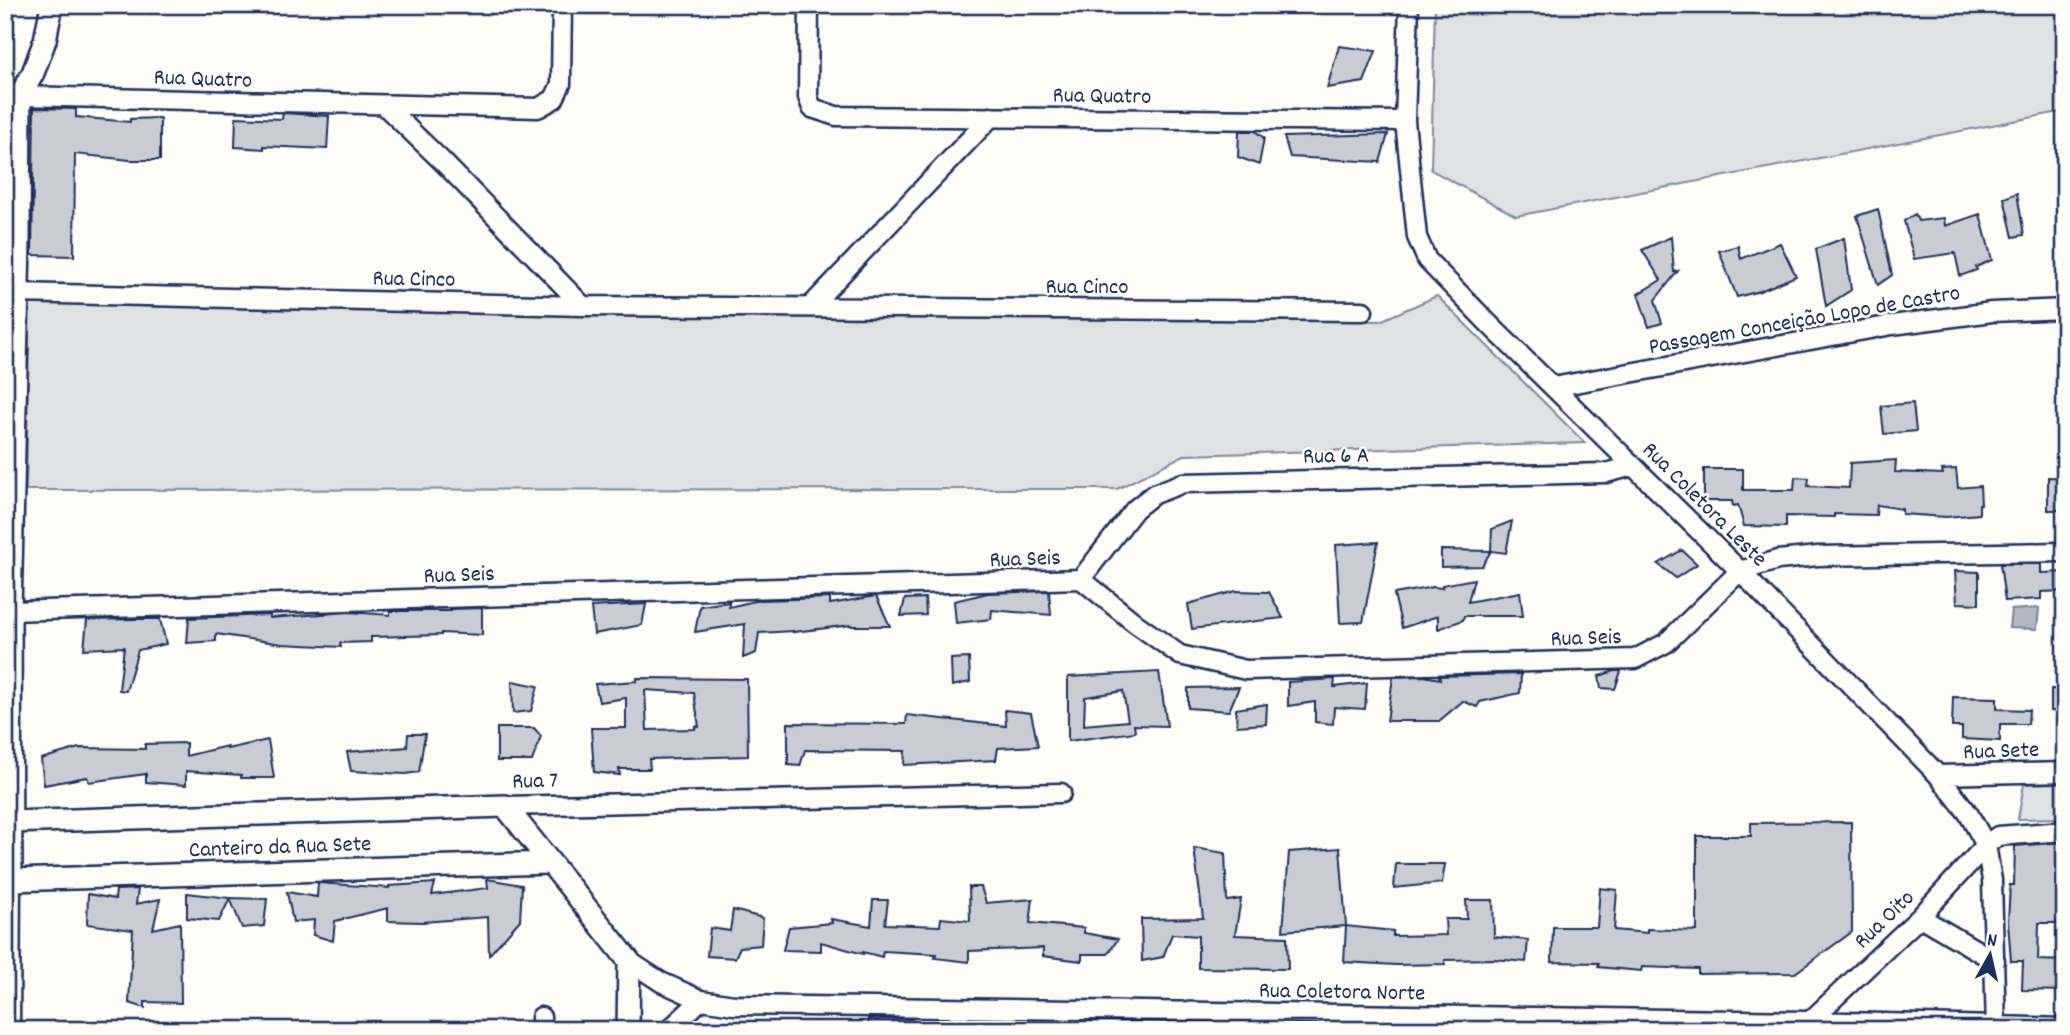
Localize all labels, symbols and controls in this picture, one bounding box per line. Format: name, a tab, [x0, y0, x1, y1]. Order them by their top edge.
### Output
street label: Rua Quatro	[153, 62, 253, 99]
street label: Rua Quatro	[1052, 80, 1151, 115]
street label: Rua Cinco	[372, 263, 456, 298]
street label: Rua Cinco	[1046, 272, 1128, 305]
street label: Passagem Conceição Lopo de Castro	[1646, 278, 1963, 365]
street label: Rua Coletora Leste	[1633, 435, 1774, 576]
street label: Rua 6 A	[1303, 440, 1369, 475]
street label: Rua Seis	[989, 543, 1061, 578]
street label: Rua Seis	[423, 559, 495, 594]
street label: Rua Seis	[1550, 622, 1622, 657]
street label: Rua Sete	[1963, 735, 2040, 770]
street label: Rua 7	[512, 766, 558, 799]
street label: Canteiro da Rua Sete	[188, 829, 372, 868]
street label: Rua Oito	[1848, 883, 1923, 958]
north arrow	[1954, 920, 2024, 990]
text: N	[1985, 928, 1998, 956]
street label: Rua Coletora Norte	[1258, 976, 1425, 1011]

